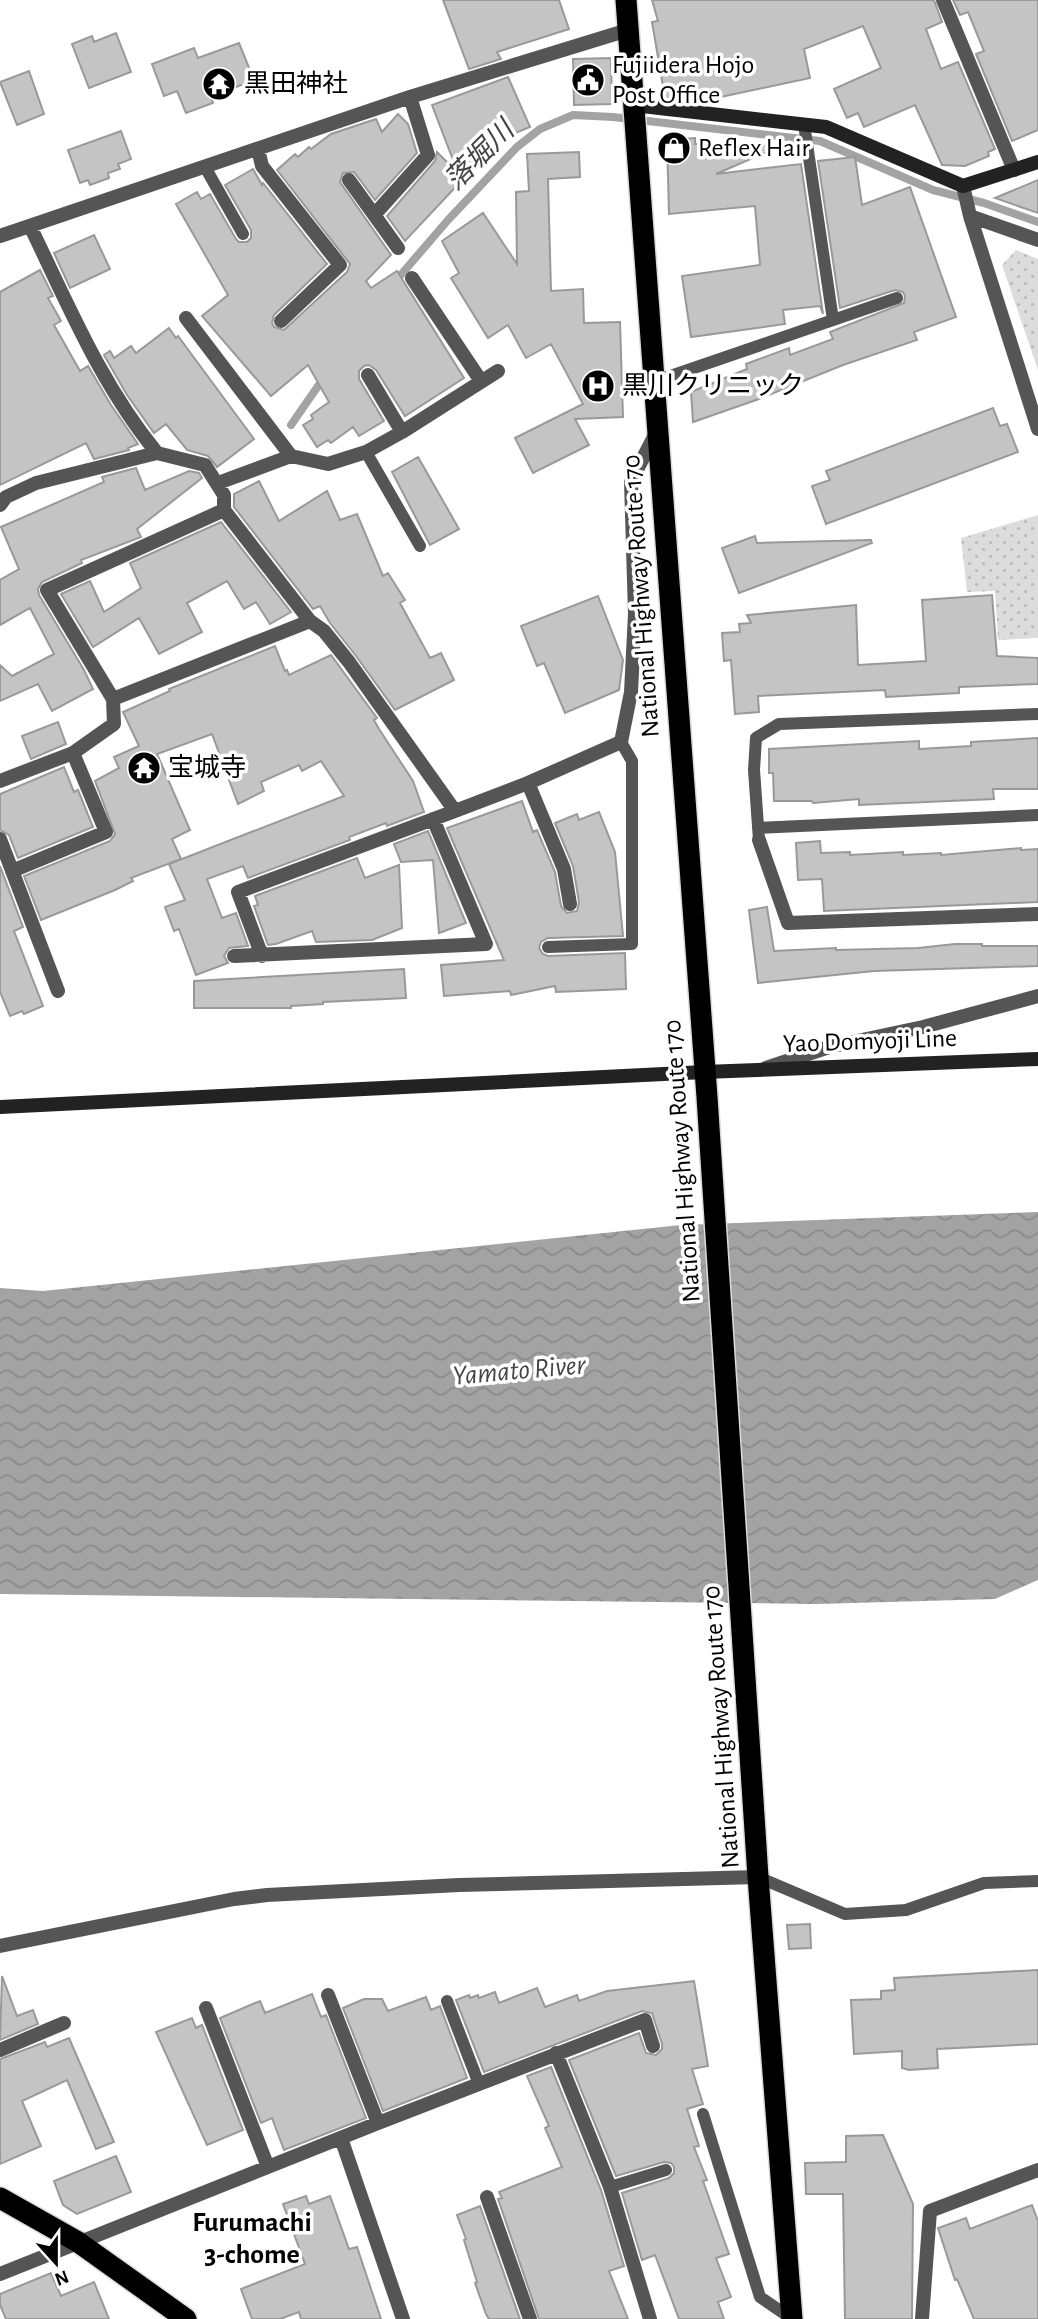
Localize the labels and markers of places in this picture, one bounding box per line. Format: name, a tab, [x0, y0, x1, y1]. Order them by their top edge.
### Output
place label: Fujiidera Hojo Post Office	[612, 52, 754, 108]
public building icon: Fujiidera Hojo Post Office	[569, 61, 607, 99]
temple icon: 黒田神社	[200, 65, 238, 103]
place label: 黒田神社	[244, 70, 348, 97]
shop icon: Reflex Hair	[655, 129, 693, 167]
place label: Reflex Hair	[698, 135, 810, 161]
hospital icon: 黒川クリニック	[579, 367, 617, 405]
place label: 黒川クリニック	[622, 373, 804, 399]
temple icon: 宝城寺	[125, 749, 163, 787]
place label: 宝城寺	[168, 753, 246, 781]

